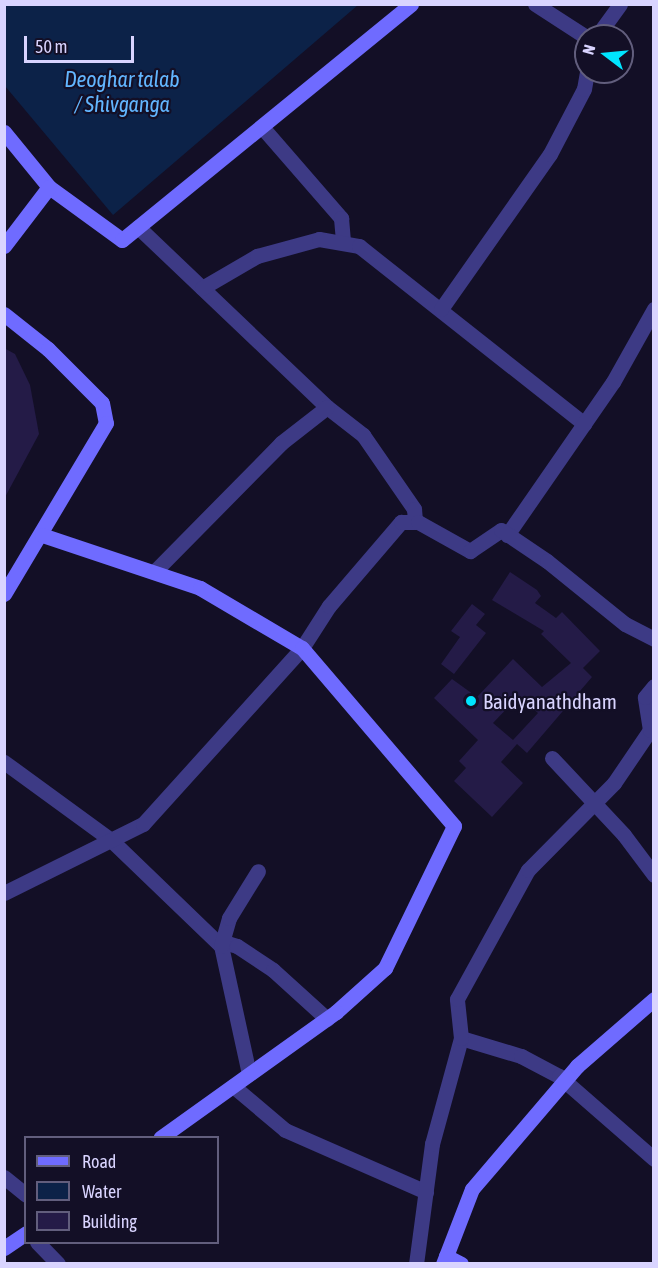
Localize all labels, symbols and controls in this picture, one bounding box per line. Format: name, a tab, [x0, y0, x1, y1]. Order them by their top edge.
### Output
scale bar	[27, 24, 136, 62]
north arrow	[574, 24, 634, 84]
text: 50 m	[35, 36, 67, 57]
text: N	[579, 43, 599, 57]
water label: Deoghar talab / Shivganga	[64, 66, 180, 118]
place label: Baidyanathdham	[483, 688, 617, 714]
marker: Baidyanathdham	[464, 694, 478, 708]
legend	[24, 1136, 219, 1244]
text: Road	[82, 1151, 116, 1172]
text: Water	[82, 1181, 121, 1202]
text: Building	[82, 1211, 137, 1232]

